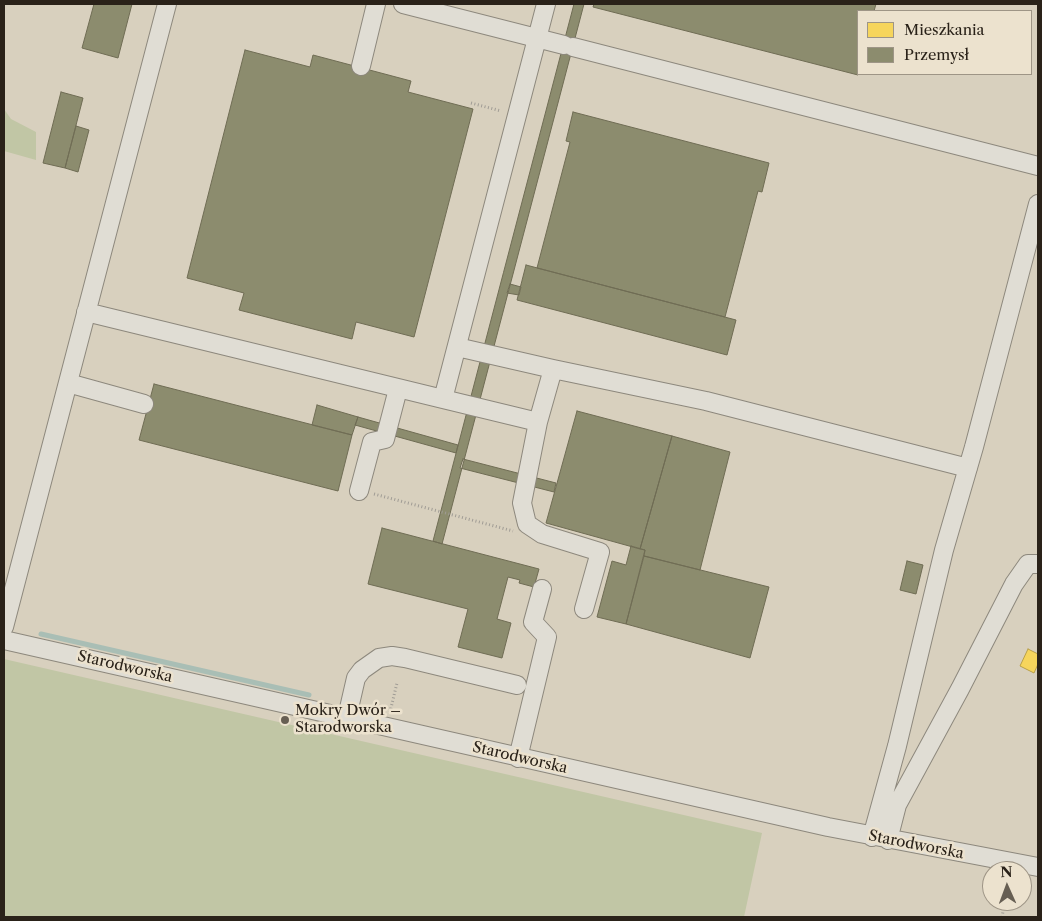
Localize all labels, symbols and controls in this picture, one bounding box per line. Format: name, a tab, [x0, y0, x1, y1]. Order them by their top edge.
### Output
legend	[857, 10, 1032, 75]
text: Mieszkania	[904, 20, 985, 39]
text: Przemysł	[904, 45, 969, 64]
street label: Starodworska	[76, 647, 174, 687]
place label: Mokry Dwór – Starodworska	[295, 702, 401, 737]
marker: Mokry Dwór – Starodworska	[279, 714, 291, 726]
street label: Starodworska	[471, 738, 569, 778]
street label: Starodworska	[867, 827, 965, 863]
north arrow	[982, 861, 1032, 911]
text: N	[1000, 863, 1013, 881]

